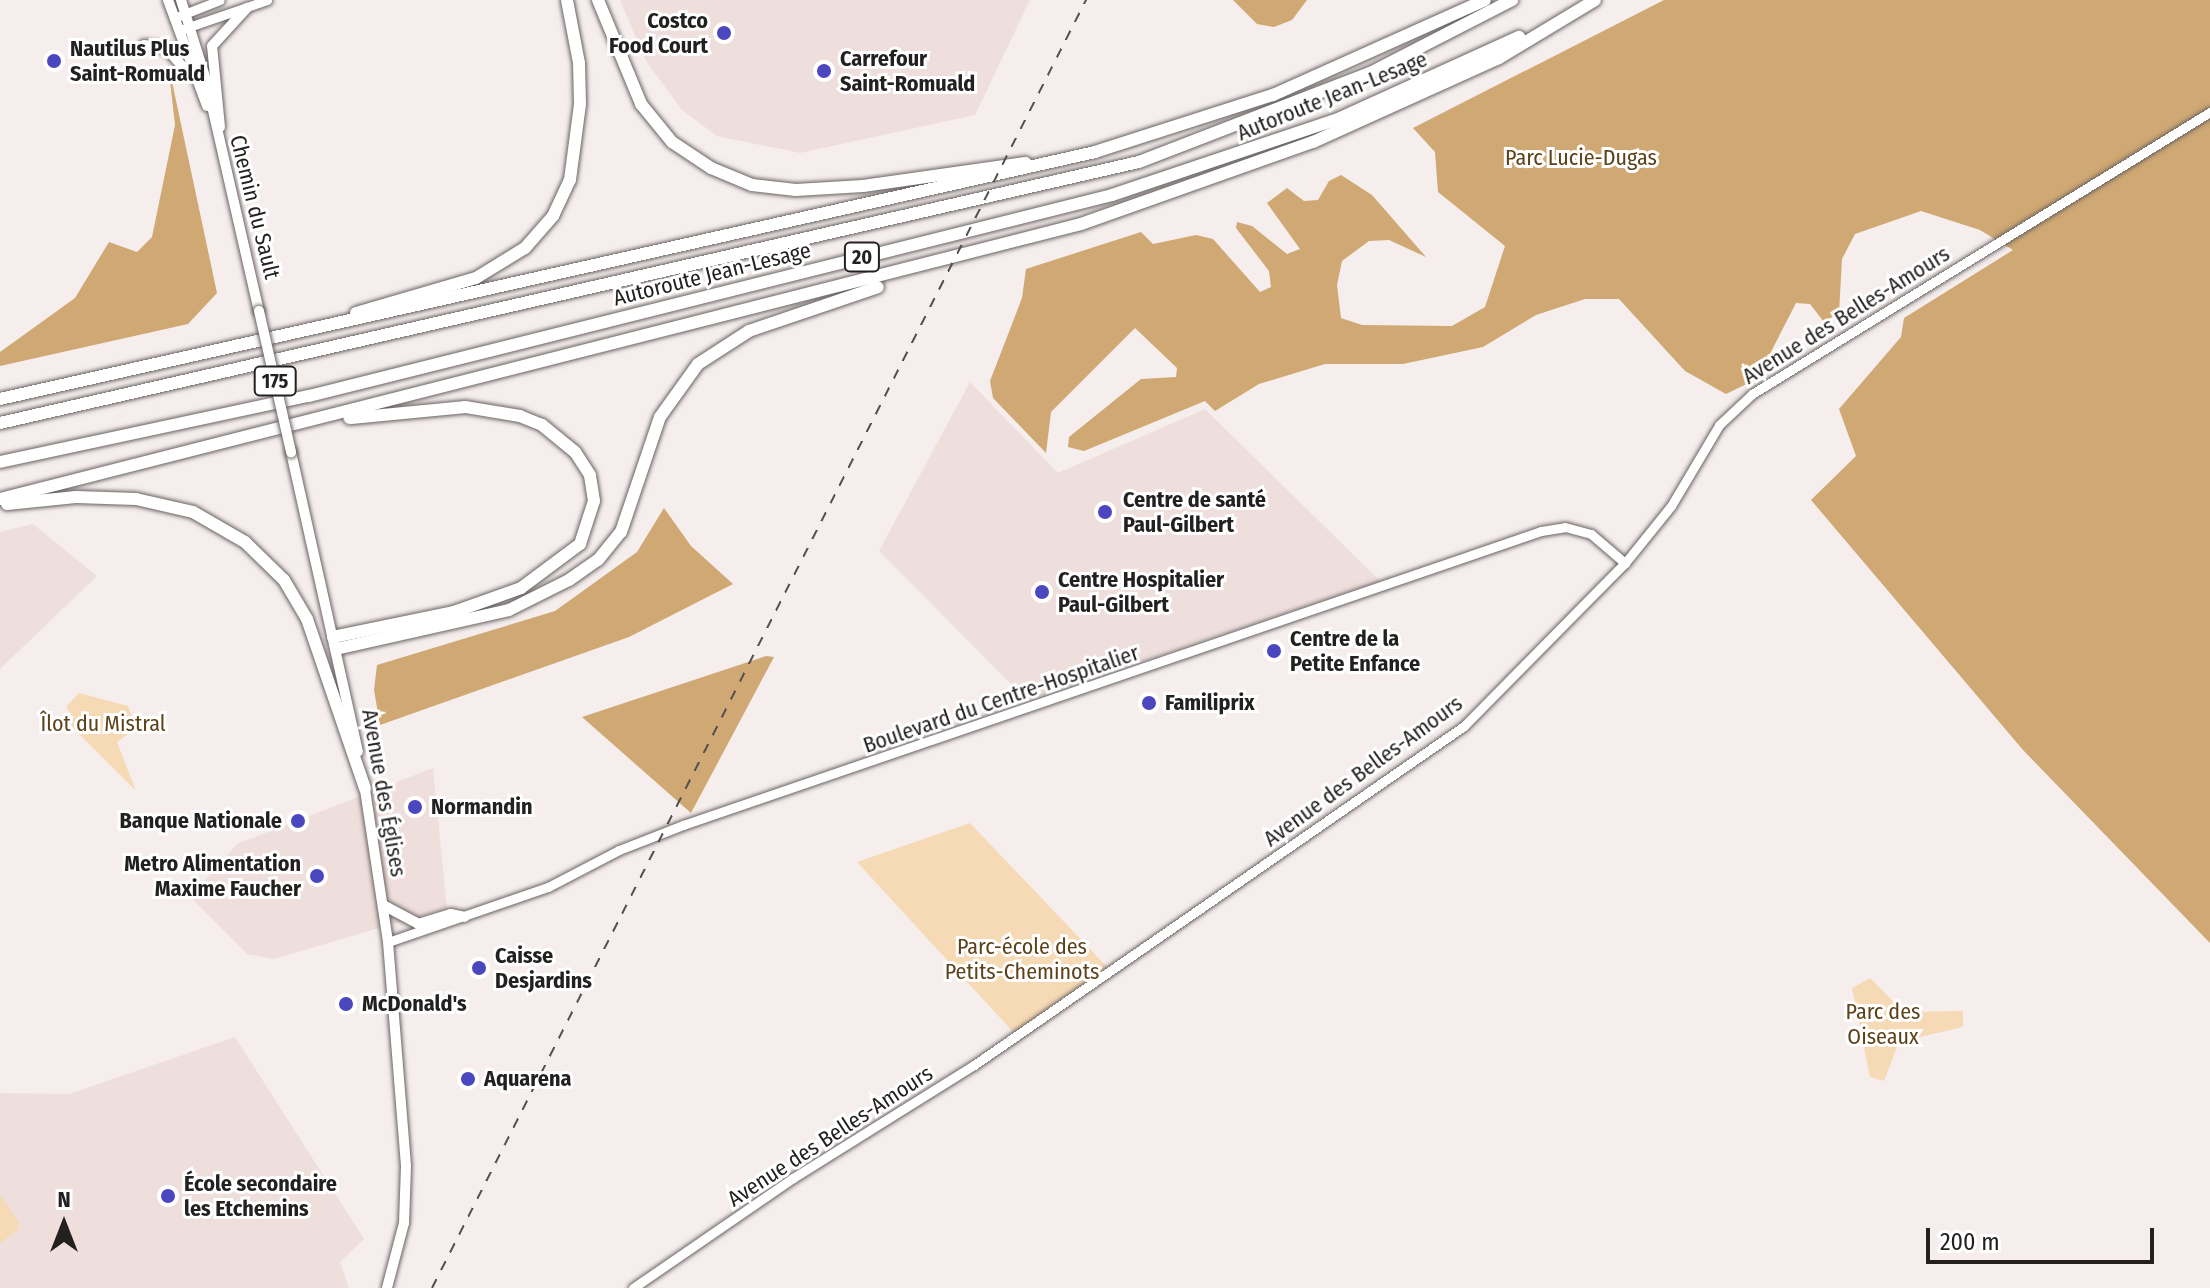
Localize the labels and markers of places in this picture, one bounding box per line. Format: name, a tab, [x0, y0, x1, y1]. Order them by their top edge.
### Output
place label: Costco Food Court	[609, 7, 708, 58]
marker: Costco Food Court	[715, 24, 733, 42]
place label: Nautilus Plus Saint-Romuald	[70, 35, 205, 86]
place label: Carrefour Saint-Romuald	[840, 45, 975, 96]
marker: Nautilus Plus Saint-Romuald	[45, 52, 63, 70]
marker: Carrefour Saint-Romuald	[815, 62, 833, 80]
place label: Centre de santé Paul-Gilbert	[1123, 486, 1266, 538]
marker: Centre de santé Paul-Gilbert	[1094, 501, 1116, 523]
place label: Centre Hospitalier Paul-Gilbert	[1058, 566, 1224, 618]
marker: Centre Hospitalier Paul-Gilbert	[1033, 583, 1051, 601]
place label: Centre de la Petite Enfance	[1290, 625, 1420, 676]
marker: Centre de la Petite Enfance	[1265, 642, 1283, 660]
place label: Familiprix	[1165, 690, 1255, 716]
marker: Familiprix	[1140, 694, 1158, 712]
place label: Normandin	[431, 794, 532, 820]
marker: Normandin	[406, 798, 424, 816]
place label: Banque Nationale	[120, 808, 282, 834]
marker: Banque Nationale	[289, 812, 307, 830]
place label: Metro Alimentation Maxime Faucher	[124, 850, 301, 902]
marker: Metro Alimentation Maxime Faucher	[308, 867, 326, 885]
place label: Caisse Desjardins	[495, 942, 592, 994]
marker: Caisse Desjardins	[470, 959, 488, 977]
place label: McDonald's	[362, 991, 467, 1017]
marker: McDonald's	[337, 995, 355, 1013]
place label: Aquarena	[484, 1066, 571, 1092]
marker: Aquarena	[459, 1070, 477, 1088]
place label: École secondaire les Etchemins	[184, 1170, 337, 1222]
marker: École secondaire les Etchemins	[159, 1187, 177, 1205]

